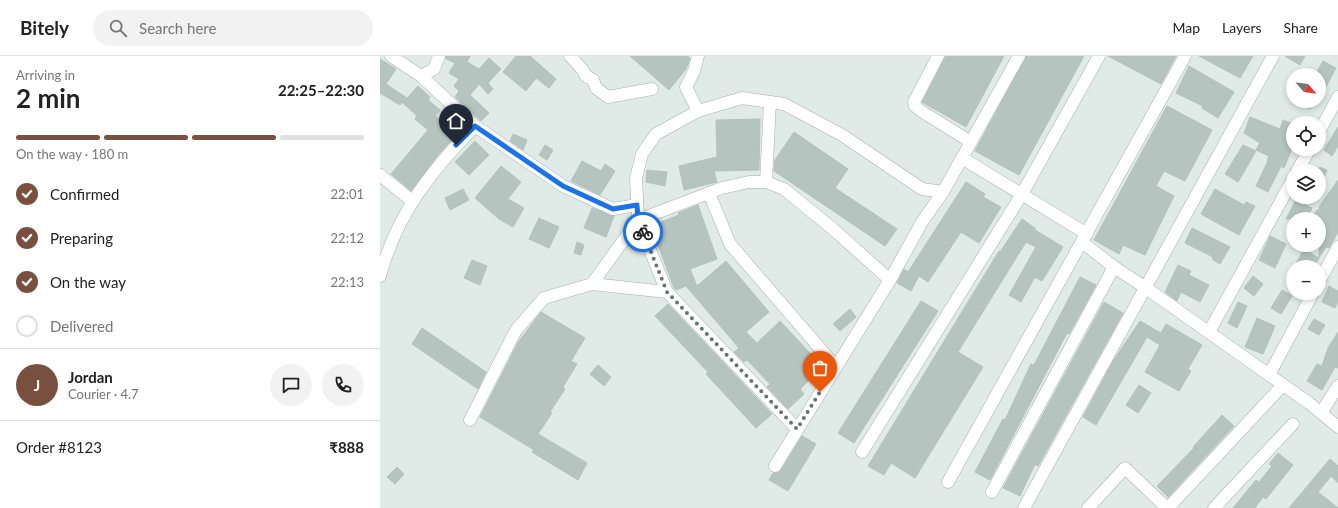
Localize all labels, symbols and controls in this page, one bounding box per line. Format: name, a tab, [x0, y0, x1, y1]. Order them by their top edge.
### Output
search box	[93, 10, 373, 46]
text: Bitely	[20, 16, 69, 39]
icon: search	[107, 17, 129, 39]
text: Search here	[139, 19, 216, 37]
text: Map	[1172, 19, 1200, 36]
text: Layers	[1222, 19, 1262, 36]
text: Share	[1284, 19, 1318, 36]
text: Arriving in	[16, 67, 75, 83]
north arrow	[1286, 68, 1326, 108]
map controls	[1286, 68, 1326, 300]
text: 22:25–22:30	[278, 81, 364, 99]
text: 2 min	[16, 82, 80, 114]
pin	[439, 104, 473, 145]
icon: home	[445, 110, 467, 132]
button: locate	[1286, 116, 1326, 156]
text: On the way · 180 m	[16, 146, 128, 162]
button: layers	[1286, 164, 1326, 204]
icon: check	[16, 183, 38, 205]
text: Confirmed	[50, 185, 119, 203]
text: 22:01	[331, 186, 364, 202]
courier	[623, 212, 663, 252]
button: +	[1286, 212, 1326, 252]
icon: bike	[632, 221, 654, 243]
icon: check	[16, 227, 38, 249]
text: Preparing	[50, 229, 113, 247]
text: 22:12	[331, 230, 364, 246]
button: −	[1286, 260, 1326, 300]
icon: check	[16, 271, 38, 293]
text: On the way	[50, 273, 126, 291]
text: 22:13	[331, 274, 364, 290]
text: Delivered	[50, 317, 113, 335]
pin	[803, 351, 837, 392]
icon: bag	[809, 357, 831, 379]
button: chat	[270, 364, 312, 406]
button: phone	[322, 364, 364, 406]
text: Jordan	[68, 368, 113, 386]
text: J	[34, 376, 40, 394]
text: Courier · 4.7	[68, 386, 139, 402]
text: Order #8123	[16, 438, 102, 456]
text: ₹888	[329, 438, 364, 456]

